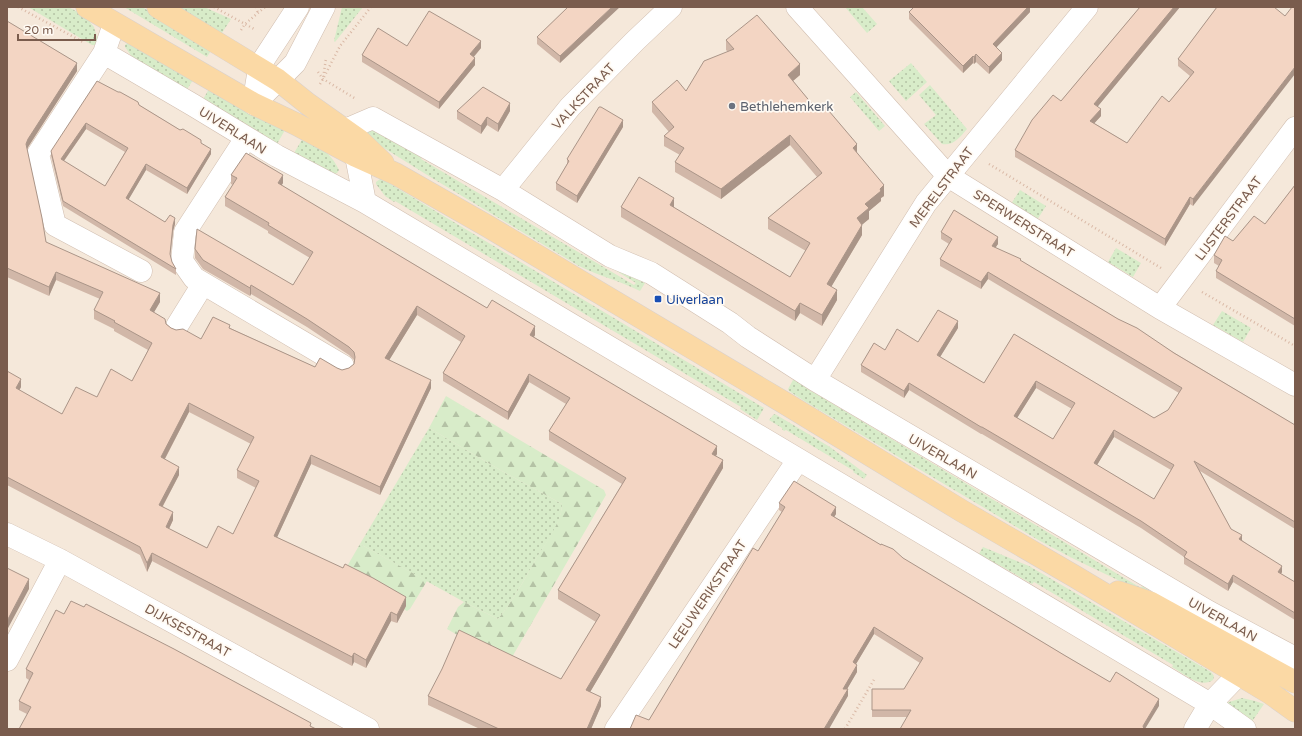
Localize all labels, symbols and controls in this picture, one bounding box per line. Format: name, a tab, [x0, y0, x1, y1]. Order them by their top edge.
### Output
scale bar	[18, 16, 95, 42]
text: 20 m	[24, 23, 53, 37]
street label: VALKSTRAAT	[549, 60, 619, 133]
place label: Bethlehemkerk	[740, 99, 833, 115]
marker: Bethlehemkerk	[727, 101, 737, 111]
street label: UIVERLAAN	[196, 104, 269, 158]
street label: MERELSTRAAT	[906, 144, 977, 231]
street label: LIJSTERSTRAAT	[1192, 173, 1266, 264]
street label: SPERWERSTRAAT	[970, 186, 1077, 261]
place label: Uiverlaan	[666, 292, 724, 308]
marker: Uiverlaan	[653, 294, 663, 304]
street label: UIVERLAAN	[905, 431, 980, 483]
street label: LEEUWERIKSTRAAT	[665, 537, 750, 652]
street label: UIVERLAAN	[1185, 594, 1260, 646]
street label: DIJKSESTRAAT	[142, 601, 233, 661]

